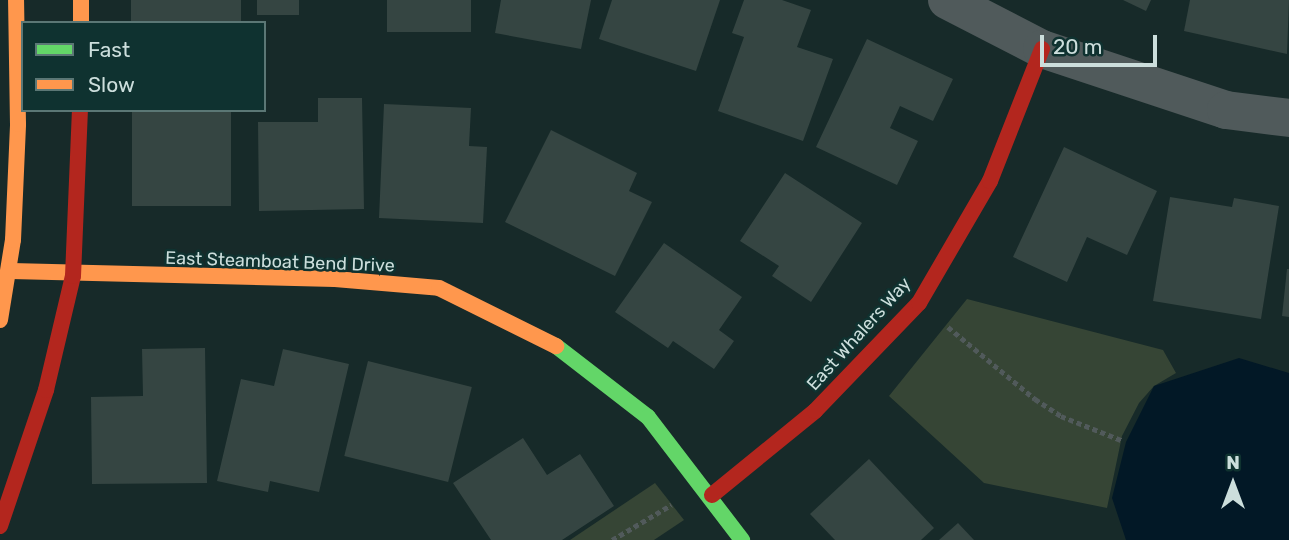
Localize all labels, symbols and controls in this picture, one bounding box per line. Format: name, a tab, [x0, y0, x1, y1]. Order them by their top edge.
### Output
legend	[21, 21, 266, 112]
scale bar	[1044, 21, 1161, 65]
text: 20 m	[1053, 34, 1102, 59]
text: Fast	[88, 37, 130, 62]
text: Slow	[88, 72, 135, 97]
street label: East Steamboat Bend Drive	[165, 247, 395, 277]
street label: East Whalers Way	[802, 273, 916, 395]
north arrow	[1198, 449, 1268, 519]
text: N	[1226, 451, 1240, 474]

